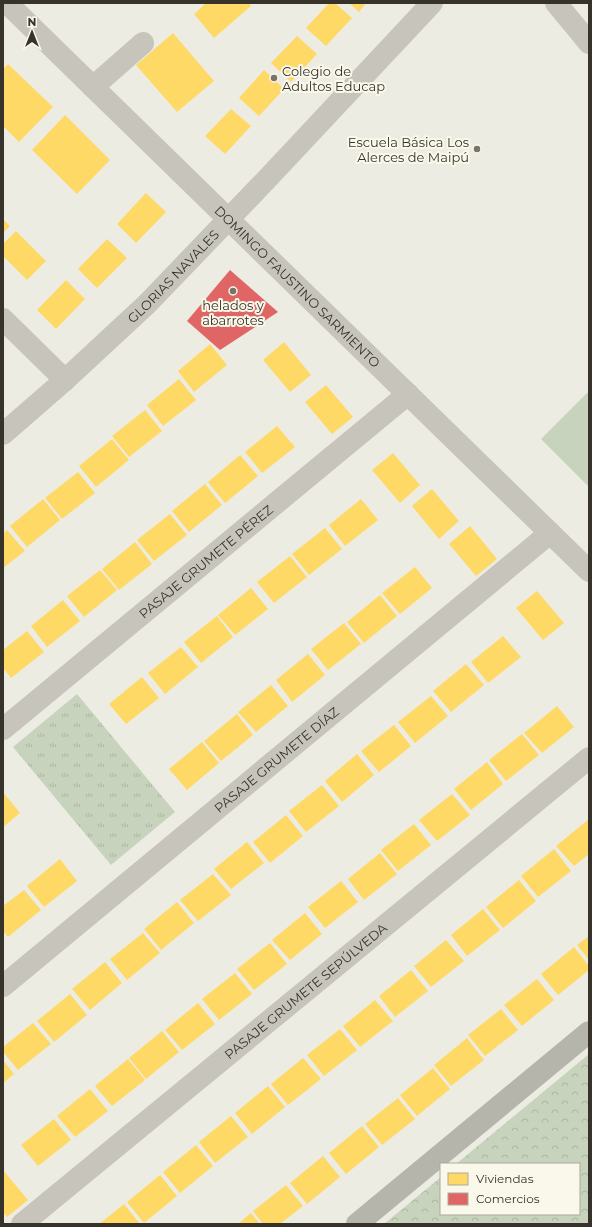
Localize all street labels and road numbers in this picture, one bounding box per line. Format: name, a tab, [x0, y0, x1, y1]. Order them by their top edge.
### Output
street label: DOMINGO FAUSTINO SARMIENTO	[211, 202, 384, 371]
street label: GLORIAS NAVALES	[124, 226, 222, 326]
street label: PASAJE GRUMETE PÉREZ	[135, 501, 276, 621]
street label: PASAJE GRUMETE DÍAZ	[211, 703, 342, 816]
street label: PASAJE GRUMETE SEPÚLVEDA	[221, 919, 391, 1062]

